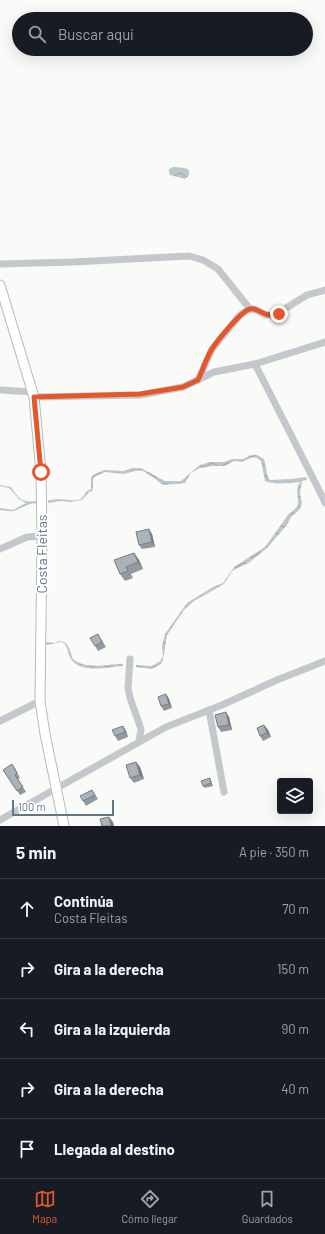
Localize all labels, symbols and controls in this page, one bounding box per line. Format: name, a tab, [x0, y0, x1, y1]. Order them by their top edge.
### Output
search box	[12, 12, 313, 56]
icon: search	[26, 23, 48, 45]
text: Buscar aquí	[58, 25, 134, 43]
route end	[270, 305, 288, 323]
route start	[32, 463, 50, 481]
street label: Costa Fleitas	[33, 514, 50, 594]
map controls	[277, 778, 313, 814]
button: layers	[277, 778, 313, 814]
scale bar	[12, 798, 114, 817]
text: 100 m	[18, 800, 46, 813]
text: 5 min	[16, 842, 56, 862]
text: A pie · 350 m	[239, 844, 309, 860]
text: Continúa	[54, 892, 114, 910]
icon: ahead	[16, 898, 38, 920]
text: 70 m	[282, 901, 309, 917]
text: Costa Fleitas	[54, 910, 127, 926]
icon: right	[16, 958, 38, 980]
text: Gira a la derecha	[54, 960, 164, 978]
text: 150 m	[277, 961, 309, 977]
icon: left	[16, 1018, 38, 1040]
text: Gira a la izquierda	[54, 1020, 170, 1038]
text: 90 m	[282, 1021, 309, 1037]
icon: right	[16, 1078, 38, 1100]
text: Gira a la derecha	[54, 1080, 164, 1098]
text: 40 m	[281, 1081, 309, 1097]
icon: arrive	[16, 1138, 38, 1160]
text: Llegada al destino	[54, 1140, 175, 1158]
tab: Mapa	[32, 1188, 57, 1225]
tab: Cómo llegar	[121, 1188, 178, 1225]
tab: Guardados	[242, 1188, 293, 1225]

